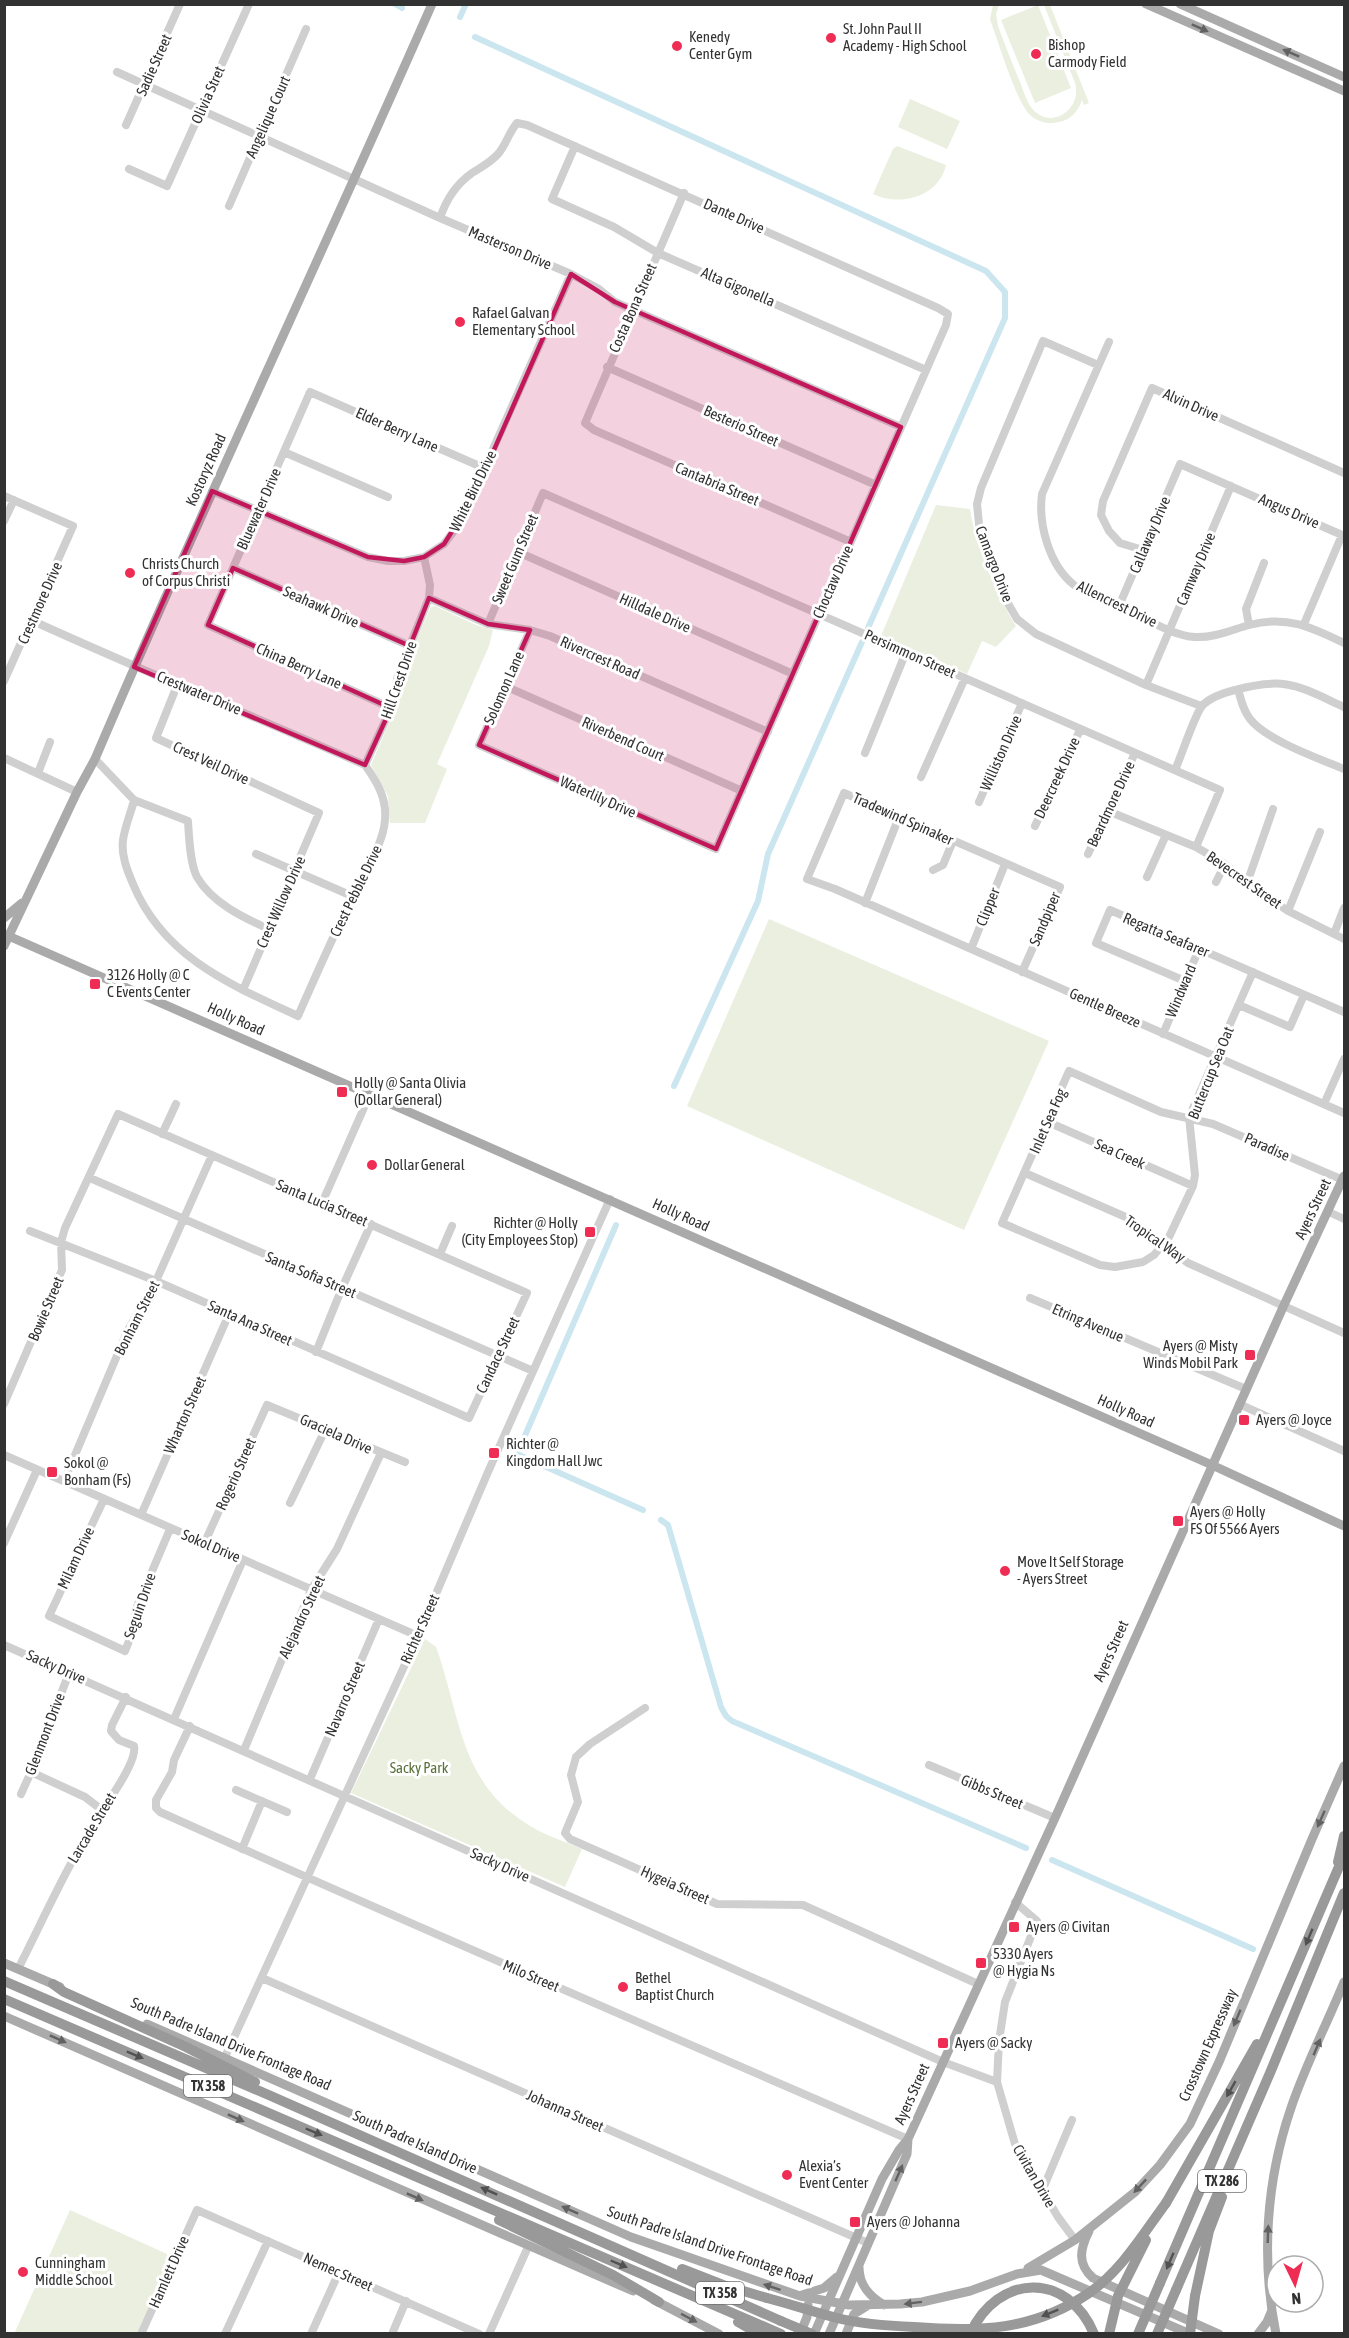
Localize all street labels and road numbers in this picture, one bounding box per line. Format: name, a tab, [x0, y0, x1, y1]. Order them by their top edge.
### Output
street label: Sadie Street	[132, 31, 175, 98]
street label: Olivia Stret	[187, 63, 228, 126]
street label: Angelique Court	[242, 73, 293, 160]
street label: Dante Drive	[701, 195, 767, 237]
street label: Masterson Drive	[466, 222, 554, 273]
street label: Costa Bona Street	[605, 261, 660, 355]
street label: Alta Gigonella	[699, 263, 778, 310]
street label: Alvin Drive	[1161, 385, 1222, 424]
street label: Besterio Street	[701, 401, 781, 450]
street label: Elder Berry Lane	[353, 404, 441, 455]
street label: Kostoryz Road	[182, 431, 229, 509]
street label: White Bird Drive	[446, 447, 500, 534]
street label: Cantabria Street	[673, 458, 762, 509]
street label: Bluewater Drive	[233, 465, 284, 552]
street label: Angus Drive	[1256, 490, 1322, 532]
street label: Callaway Drive	[1126, 494, 1173, 576]
street label: Sweet Gum Street	[488, 511, 541, 606]
street label: Camargo Drive	[972, 523, 1017, 604]
street label: Camway Drive	[1173, 530, 1219, 608]
street label: Choctaw Drive	[809, 543, 856, 621]
street label: Crestmore Drive	[14, 559, 65, 646]
street label: Allencrest Drive	[1074, 577, 1160, 630]
street label: Seahawk Drive	[281, 582, 362, 631]
street label: Hilldale Drive	[617, 589, 693, 636]
street label: Persimmon Street	[862, 626, 958, 681]
street label: Rivercrest Road	[558, 632, 643, 683]
street label: China Berry Lane	[254, 639, 345, 692]
street label: Hill Crest Drive	[377, 639, 420, 721]
street label: Solomon Lane	[480, 648, 527, 727]
street label: Crestwater Drive	[154, 667, 244, 718]
street label: Williston Drive	[976, 712, 1025, 793]
street label: Riverbend Court	[579, 713, 667, 764]
street label: Deercreek Drive	[1030, 734, 1083, 821]
street label: Crest Veil Drive	[170, 738, 252, 788]
street label: Beardmore Drive	[1083, 758, 1138, 849]
street label: Waterlily Drive	[558, 772, 639, 821]
street label: Tradewind Spinaker	[850, 789, 957, 849]
street label: Crest Pebble Drive	[326, 842, 385, 939]
street label: Bevecrest Street	[1203, 847, 1285, 912]
street label: Crest Willow Drive	[253, 853, 308, 950]
street label: Clipper	[972, 885, 1003, 928]
street label: Sandpiper	[1026, 889, 1064, 948]
street label: Regatta Seafarer	[1121, 909, 1212, 961]
street label: Windward	[1162, 962, 1199, 1020]
street label: Gentle Breeze	[1067, 984, 1144, 1031]
street label: Holly Road	[205, 998, 267, 1039]
street label: Buttercup Sea Oat	[1184, 1024, 1237, 1122]
street label: Inlet Sea Fog	[1026, 1085, 1070, 1156]
street label: Paradise	[1242, 1129, 1293, 1164]
street label: Sea Creek	[1092, 1135, 1148, 1172]
street label: Santa Lucia Street	[274, 1176, 371, 1229]
street label: Ayers Street	[1291, 1176, 1334, 1242]
street label: Holly Road	[650, 1194, 712, 1235]
street label: Tropical Way	[1122, 1212, 1189, 1266]
street label: Santa Sofia Street	[263, 1248, 359, 1301]
street label: Bowie Street	[24, 1274, 67, 1344]
street label: Bonham Street	[110, 1278, 163, 1358]
street label: Santa Ana Street	[205, 1296, 295, 1349]
street label: Etring Avenue	[1050, 1300, 1127, 1345]
street label: Candace Street	[472, 1314, 523, 1396]
street label: Wharton Street	[160, 1373, 209, 1456]
street label: Holly Road	[1095, 1390, 1157, 1431]
street label: Graciela Drive	[298, 1410, 375, 1457]
street label: Rogerio Street	[212, 1435, 259, 1513]
street label: Milam Drive	[54, 1524, 97, 1591]
street label: Sokol Drive	[179, 1526, 243, 1566]
street label: Seguin Drive	[120, 1570, 159, 1641]
street label: Alejandro Street	[275, 1573, 328, 1661]
street label: Richter Street	[397, 1591, 442, 1666]
street label: Ayers Street	[1090, 1618, 1132, 1684]
street label: Sacky Drive	[24, 1646, 89, 1687]
street label: Navarro Street	[321, 1659, 368, 1739]
street label: Glenmont Drive	[21, 1690, 68, 1777]
street label: Gibbs Street	[959, 1771, 1026, 1812]
street label: Larcade Street	[64, 1790, 119, 1866]
street label: Sacky Drive	[468, 1844, 533, 1885]
street label: Hygeia Street	[638, 1862, 712, 1907]
street label: Milo Street	[501, 1956, 562, 1995]
street label: Crosstown Expressway	[1175, 1986, 1240, 2104]
street label: South Padre Island Drive Frontage Road	[129, 1994, 334, 2094]
street label: Ayers Street	[891, 2061, 933, 2127]
road number: TX 358	[184, 2075, 232, 2097]
street label: Johanna Street	[524, 2086, 606, 2135]
street label: South Padre Island Drive	[350, 2106, 480, 2177]
street label: Civitan Drive	[1010, 2141, 1059, 2210]
road number: TX 286	[1198, 2170, 1246, 2192]
street label: South Padre Island Drive Frontage Road	[605, 2202, 815, 2289]
street label: Hamlett Drive	[145, 2233, 192, 2310]
street label: Nemec Street	[301, 2249, 375, 2294]
road number: TX 358	[696, 2282, 744, 2304]

